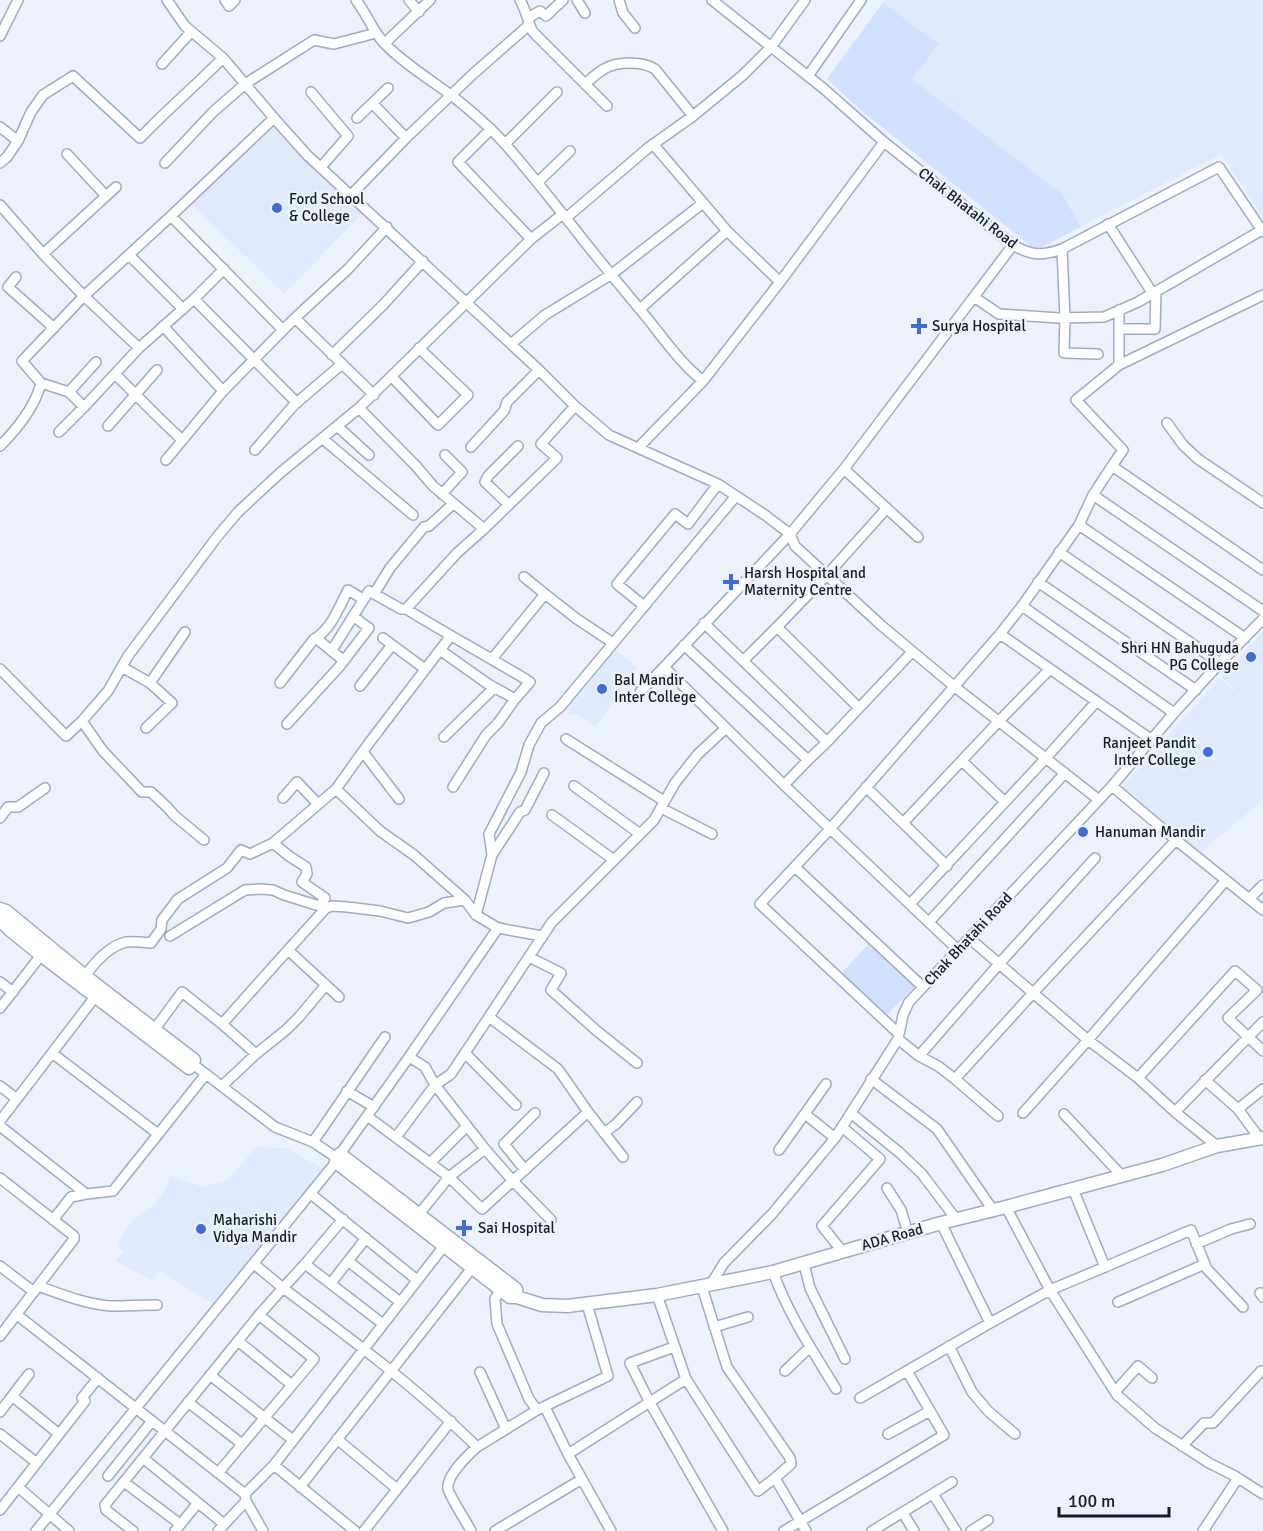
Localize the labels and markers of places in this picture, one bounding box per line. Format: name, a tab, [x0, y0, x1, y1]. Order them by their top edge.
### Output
place label: Ford School & College	[289, 190, 364, 225]
marker: Ford School & College	[270, 201, 284, 215]
marker: Surya Hospital	[910, 317, 928, 335]
place label: Surya Hospital	[932, 317, 1026, 335]
place label: Harsh Hospital and Maternity Centre	[744, 564, 866, 599]
marker: Harsh Hospital and Maternity Centre	[722, 573, 740, 591]
place label: Shri HN Bahuguda PG College	[1121, 639, 1239, 674]
marker: Shri HN Bahuguda PG College	[1244, 650, 1258, 664]
place label: Bal Mandir Inter College	[614, 671, 696, 706]
marker: Bal Mandir Inter College	[595, 682, 609, 696]
place label: Ranjeet Pandit Inter College	[1102, 734, 1196, 769]
marker: Ranjeet Pandit Inter College	[1201, 745, 1215, 759]
place label: Hanuman Mandir	[1095, 823, 1206, 841]
marker: Hanuman Mandir	[1076, 825, 1090, 839]
place label: Maharishi Vidya Mandir	[213, 1211, 297, 1246]
marker: Sai Hospital	[455, 1219, 473, 1237]
place label: Sai Hospital	[478, 1219, 555, 1237]
marker: Maharishi Vidya Mandir	[194, 1222, 208, 1236]

